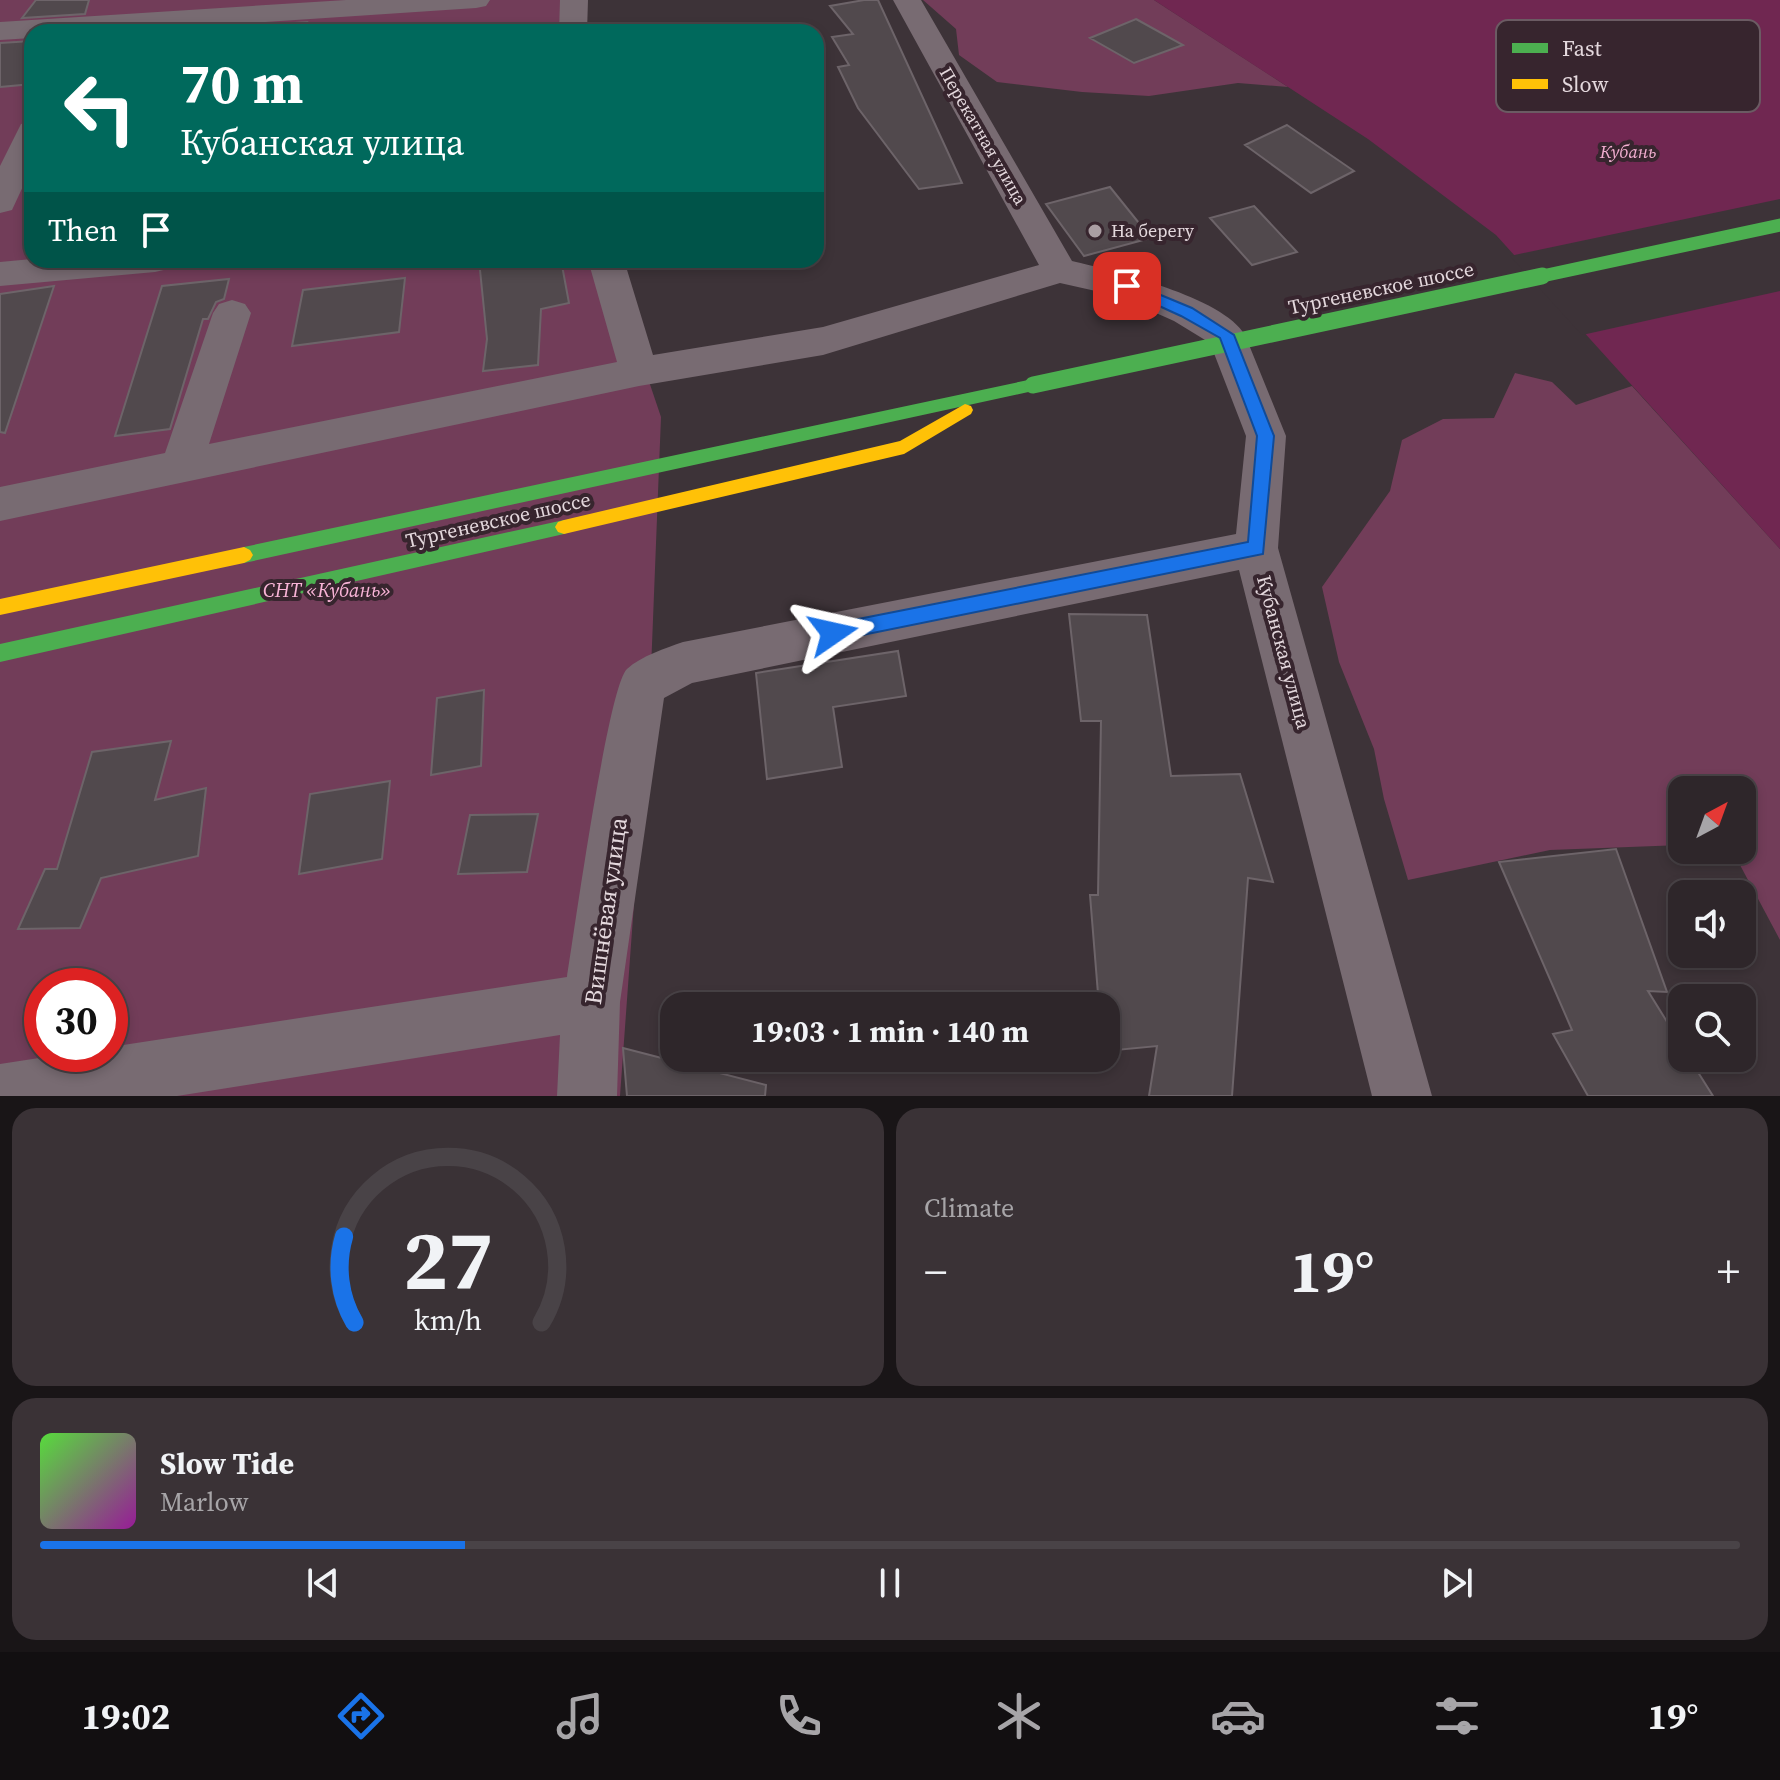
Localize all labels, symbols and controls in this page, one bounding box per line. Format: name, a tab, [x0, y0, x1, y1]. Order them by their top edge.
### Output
legend	[1496, 20, 1760, 112]
text: Fast	[1562, 33, 1603, 63]
text: 70 m	[180, 45, 303, 122]
icon: left	[48, 56, 152, 160]
street label: Перекатная улица	[934, 62, 1033, 210]
text: Slow	[1562, 69, 1609, 99]
text: Кубанская улица	[180, 118, 464, 167]
water label: Кубань	[1599, 139, 1656, 164]
icon: arrive	[134, 208, 178, 252]
text: Then	[48, 210, 118, 251]
place label: На берегу	[1111, 218, 1195, 243]
marker: На берегу	[1086, 222, 1104, 240]
pin	[1093, 252, 1161, 320]
street label: Тургеневское шоссе	[1286, 255, 1476, 321]
icon: arrive	[1105, 264, 1149, 308]
street label: Тургеневское шоссе	[403, 485, 593, 555]
street label: Кубанская улица	[1250, 572, 1318, 733]
park label: СНТ «Кубань»	[263, 576, 391, 604]
position arrow	[791, 591, 875, 675]
north arrow	[1668, 776, 1756, 864]
map controls	[1668, 776, 1756, 1072]
street label: Вишнёвая улица	[576, 814, 635, 1007]
button: sound	[1668, 880, 1756, 968]
speed limit sign: 30	[24, 968, 128, 1072]
button: search	[1668, 984, 1756, 1072]
text: 19:03 · 1 min · 140 m	[751, 1011, 1029, 1052]
text: Climate	[924, 1190, 1014, 1226]
text: 27	[403, 1203, 493, 1317]
text: 19°	[1290, 1230, 1374, 1312]
text: −	[924, 1241, 947, 1302]
text: +	[1717, 1241, 1740, 1302]
text: km/h	[414, 1300, 482, 1340]
text: Slow Tide	[160, 1443, 294, 1484]
text: Marlow	[160, 1484, 249, 1520]
icon: previous	[301, 1561, 345, 1605]
icon: pause	[868, 1561, 912, 1605]
icon: next	[1435, 1561, 1479, 1605]
icon: directions	[333, 1688, 389, 1744]
icon: music	[552, 1688, 608, 1744]
icon: phone	[771, 1688, 827, 1744]
icon: climate	[991, 1688, 1047, 1744]
icon: car	[1210, 1688, 1266, 1744]
icon: filters	[1429, 1688, 1485, 1744]
text: 19:02	[82, 1692, 170, 1741]
text: 19°	[1648, 1692, 1698, 1741]

